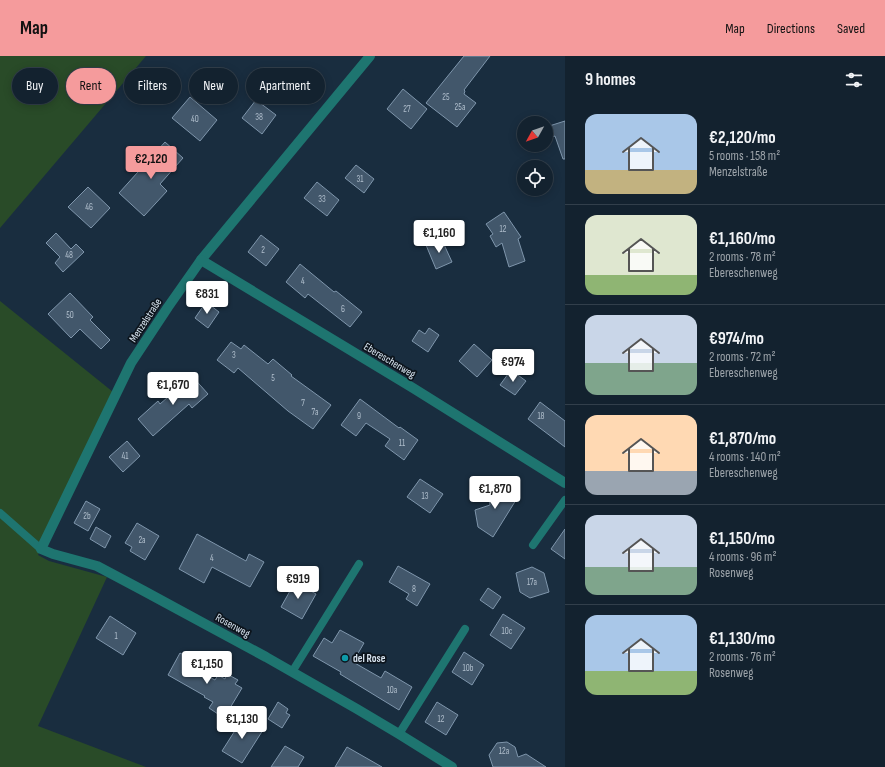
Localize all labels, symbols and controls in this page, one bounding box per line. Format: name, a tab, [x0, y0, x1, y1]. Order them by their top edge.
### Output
text: Map	[20, 17, 48, 40]
text: Map	[725, 20, 745, 37]
text: Directions	[767, 20, 815, 37]
text: Saved	[837, 20, 865, 37]
chip: Buy	[12, 68, 58, 104]
chip: Rent	[66, 68, 116, 104]
chip: Filters	[124, 68, 181, 104]
chip: New	[189, 68, 238, 104]
chip: Apartment	[246, 68, 325, 104]
icon: filters	[843, 69, 865, 91]
text: 9 homes	[585, 70, 636, 90]
house number: 25	[442, 92, 450, 103]
house number: 25a	[455, 102, 465, 113]
house number: 27	[403, 104, 411, 115]
house number: 38	[255, 112, 263, 123]
house number: 40	[191, 114, 199, 125]
north arrow	[517, 116, 553, 152]
map controls	[517, 116, 553, 196]
text: €2,120/mo	[709, 128, 776, 148]
icon: home	[617, 130, 665, 178]
pin: €2,120	[118, 146, 184, 180]
text: 5 rooms · 158 m²	[709, 148, 780, 164]
text: €2,120	[135, 151, 167, 167]
button: locate	[517, 160, 553, 196]
text: Menzelstraße	[709, 164, 768, 180]
house number: 31	[357, 174, 364, 185]
house number: 33	[318, 194, 326, 205]
house number: 46	[85, 202, 93, 213]
pin: €1,160	[406, 220, 472, 254]
house number: 12	[500, 224, 507, 235]
text: €1,160	[423, 225, 455, 241]
text: €1,160/mo	[709, 229, 776, 249]
icon: home	[617, 231, 665, 279]
house number: 2	[261, 245, 265, 256]
text: 2 rooms · 78 m²	[709, 249, 776, 265]
house number: 48	[65, 250, 73, 261]
text: Ebereschenweg	[709, 265, 778, 281]
house number: 4	[301, 276, 305, 287]
pin: €831	[183, 281, 231, 315]
text: €831	[195, 286, 219, 302]
street label: Menzelstraße	[126, 296, 164, 345]
house number: 6	[341, 304, 345, 315]
house number: 50	[66, 310, 74, 321]
text: €974/mo	[709, 329, 764, 349]
icon: home	[617, 331, 665, 379]
street label: Ebereschenweg	[362, 340, 418, 381]
pin: €974	[489, 349, 537, 383]
text: 2 rooms · 72 m²	[709, 349, 775, 365]
house number: 3	[232, 350, 236, 361]
text: €974	[501, 354, 525, 370]
text: Ebereschenweg	[709, 365, 778, 381]
pin: €1,670	[140, 372, 206, 406]
house number: 5	[271, 373, 275, 384]
text: €1,670	[156, 377, 190, 393]
house number: 7	[301, 398, 305, 409]
house number: 7a	[312, 407, 318, 418]
house number: 9	[357, 411, 361, 422]
house number: 18	[537, 411, 545, 422]
text: €1,870/mo	[709, 429, 776, 449]
icon: home	[617, 431, 665, 479]
house number: 11	[399, 438, 406, 449]
text: 4 rooms · 140 m²	[709, 449, 781, 465]
house number: 41	[122, 451, 129, 462]
text: Ebereschenweg	[709, 465, 778, 481]
pin: €1,870	[462, 476, 528, 510]
text: €1,870	[478, 481, 512, 497]
house number: 13	[422, 491, 429, 502]
house number: 2b	[83, 511, 91, 522]
text: €1,150/mo	[709, 529, 775, 549]
icon: home	[617, 531, 665, 579]
house number: 2a	[138, 535, 146, 546]
text: 4 rooms · 96 m²	[709, 549, 776, 565]
house number: 4	[210, 553, 214, 564]
text: Rosenweg	[709, 565, 753, 581]
pin: €919	[274, 566, 322, 600]
text: €919	[286, 571, 310, 587]
house number: 17a	[527, 577, 537, 588]
house number: 8	[412, 584, 416, 595]
street label: Rosenweg	[213, 611, 253, 641]
house number: 10c	[502, 626, 513, 637]
text: €1,130/mo	[709, 629, 775, 649]
house number: 1	[114, 631, 118, 642]
icon: home	[617, 631, 665, 679]
text: 2 rooms · 76 m²	[709, 649, 776, 665]
pin: €1,150	[174, 651, 240, 685]
place label: del Rose	[353, 652, 386, 665]
marker: del Rose	[340, 653, 350, 663]
text: €1,150	[191, 656, 223, 672]
house number: 10b	[463, 663, 474, 674]
text: Rosenweg	[709, 665, 753, 681]
house number: 10a	[387, 685, 397, 696]
pin: €1,130	[209, 706, 275, 740]
text: €1,130	[226, 711, 258, 727]
house number: 12	[438, 714, 445, 725]
house number: 12a	[499, 746, 509, 757]

